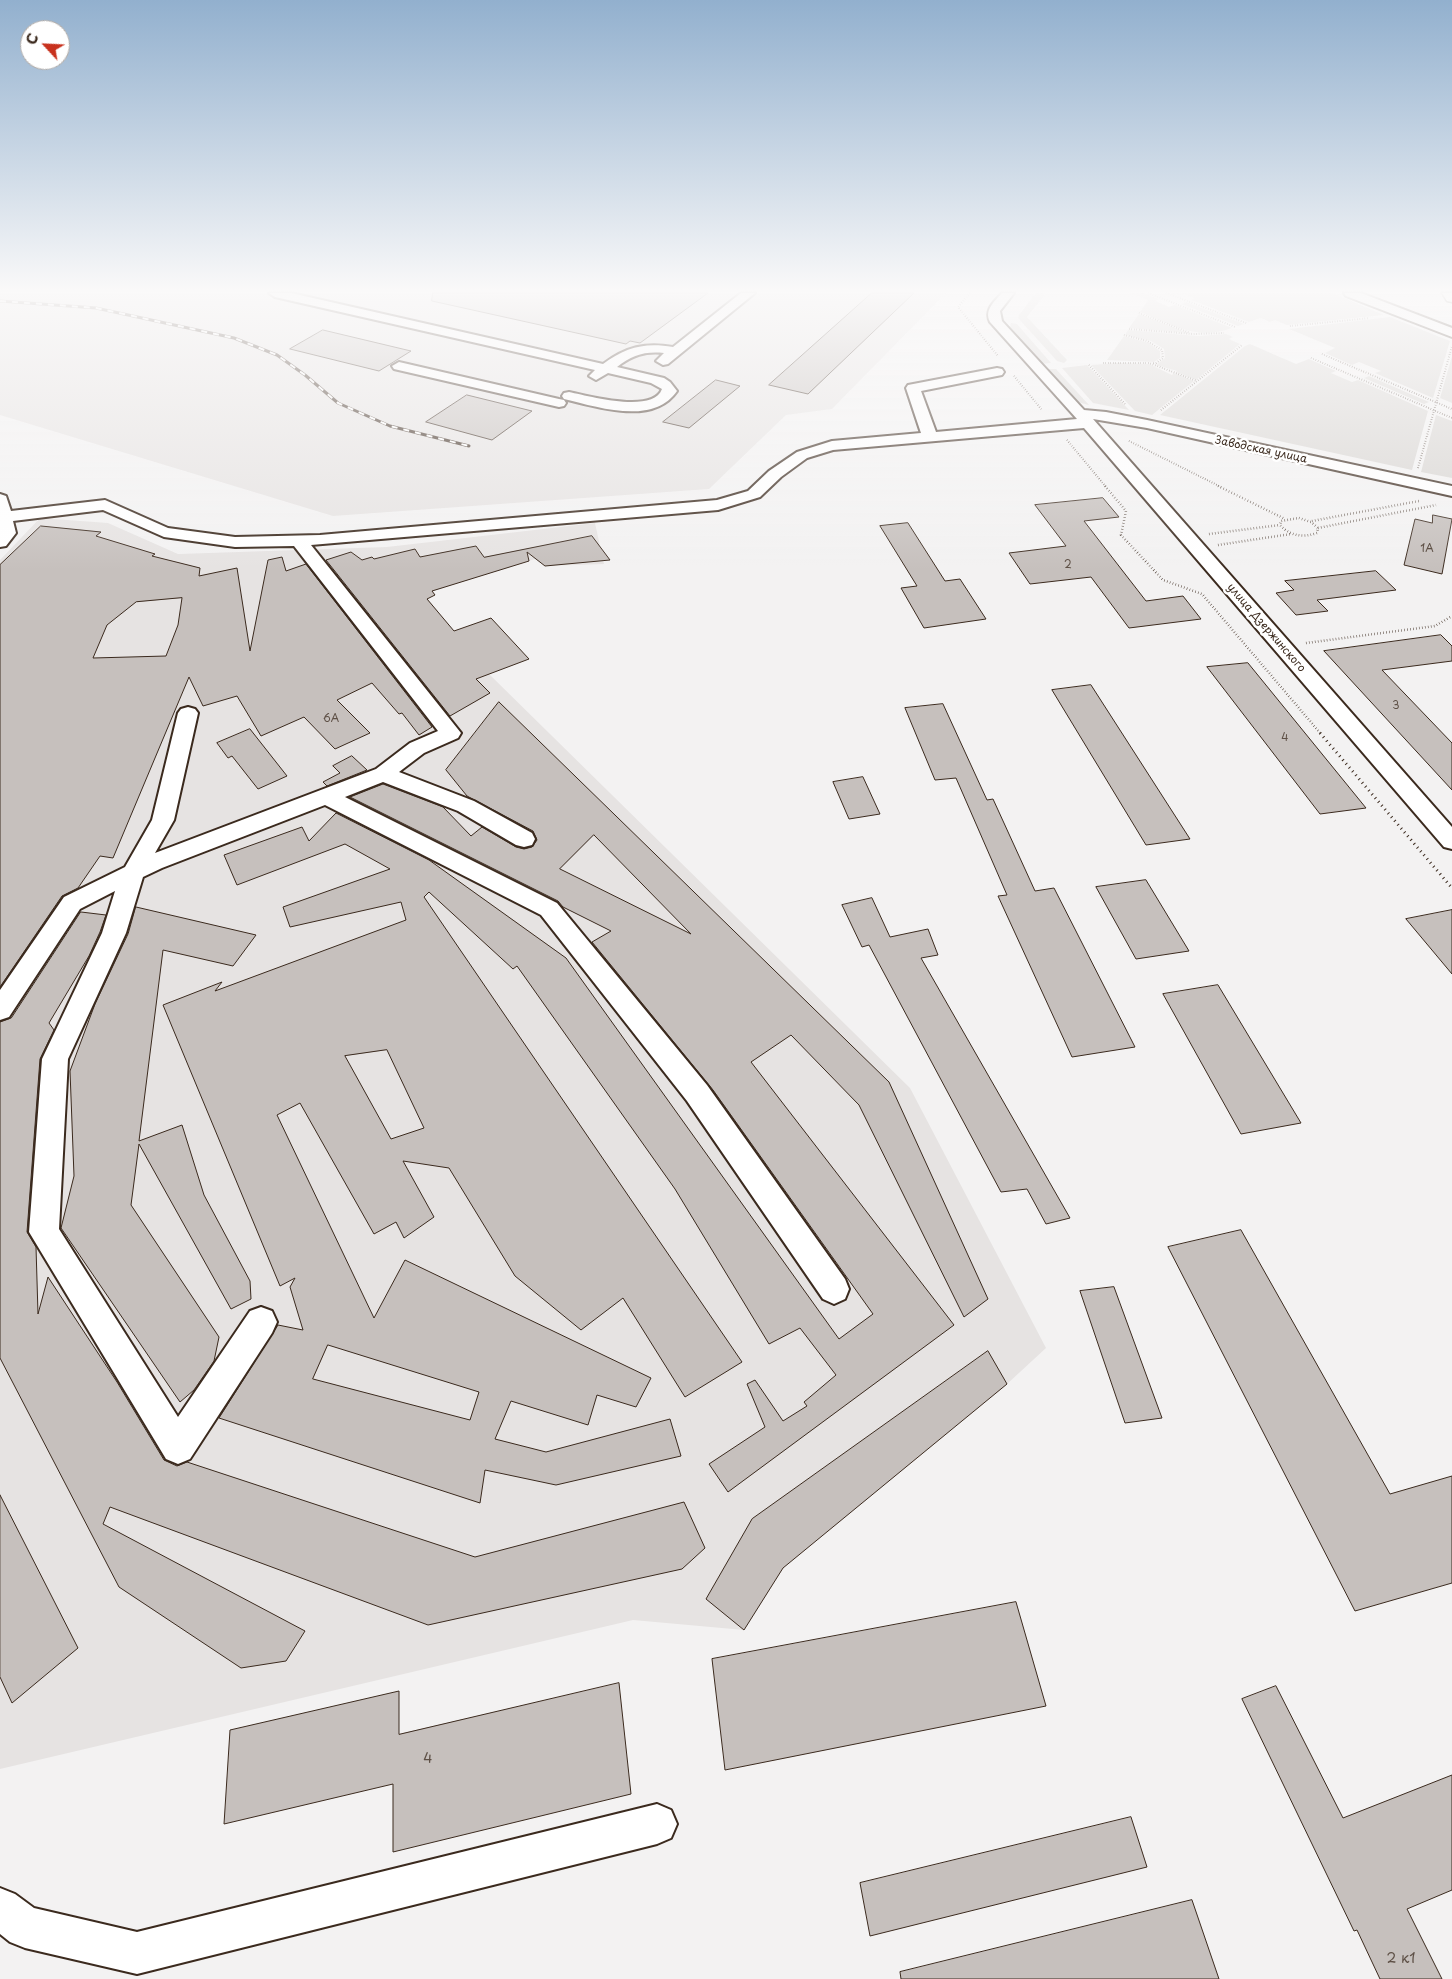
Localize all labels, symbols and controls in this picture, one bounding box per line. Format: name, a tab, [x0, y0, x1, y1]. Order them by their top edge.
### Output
north arrow	[20, 20, 70, 70]
text: С	[20, 30, 44, 48]
street label: Заводская улица	[1214, 434, 1308, 466]
house number: 1А	[1420, 542, 1434, 556]
house number: 2	[1064, 558, 1072, 572]
street label: улица Дзержинского	[1224, 581, 1308, 675]
house number: 3	[1392, 699, 1400, 713]
house number: 6А	[323, 712, 339, 726]
house number: 4	[1281, 731, 1289, 745]
house number: 4	[423, 1751, 433, 1767]
house number: 2 к1	[1386, 1951, 1416, 1967]

